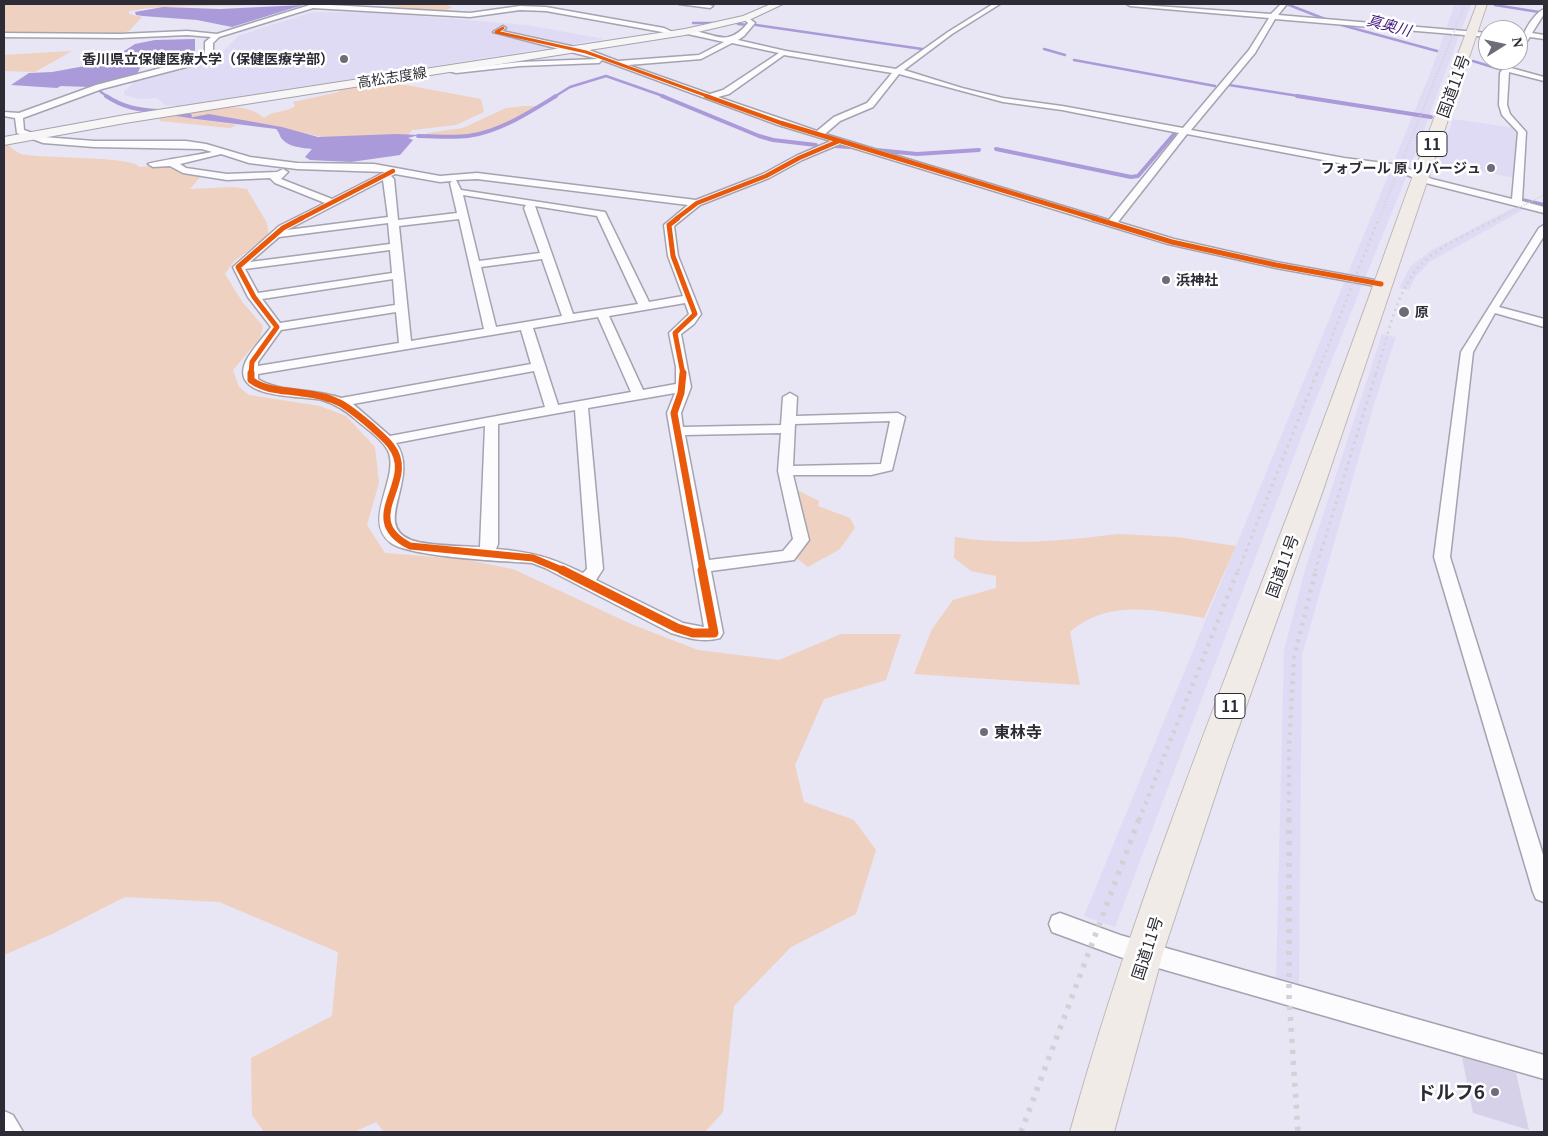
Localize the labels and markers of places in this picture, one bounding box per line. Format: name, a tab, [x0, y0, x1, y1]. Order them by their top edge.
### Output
place label: 香川県立保健医療大学（保健医療学部）	[82, 51, 334, 67]
marker: 香川県立保健医療大学（保健医療学部）	[338, 53, 350, 65]
place label: フォブール 原 リバージュ	[1321, 160, 1481, 176]
marker: フォブール 原 リバージュ	[1485, 162, 1497, 174]
place label: 浜神社	[1176, 272, 1218, 288]
marker: 浜神社	[1160, 274, 1172, 286]
place label: 原	[1415, 304, 1429, 320]
marker: 原	[1397, 305, 1411, 319]
place label: 東林寺	[994, 722, 1042, 742]
marker: 東林寺	[978, 726, 990, 738]
place label: ドルフ6	[1417, 1081, 1485, 1103]
marker: ドルフ6	[1489, 1086, 1501, 1098]

